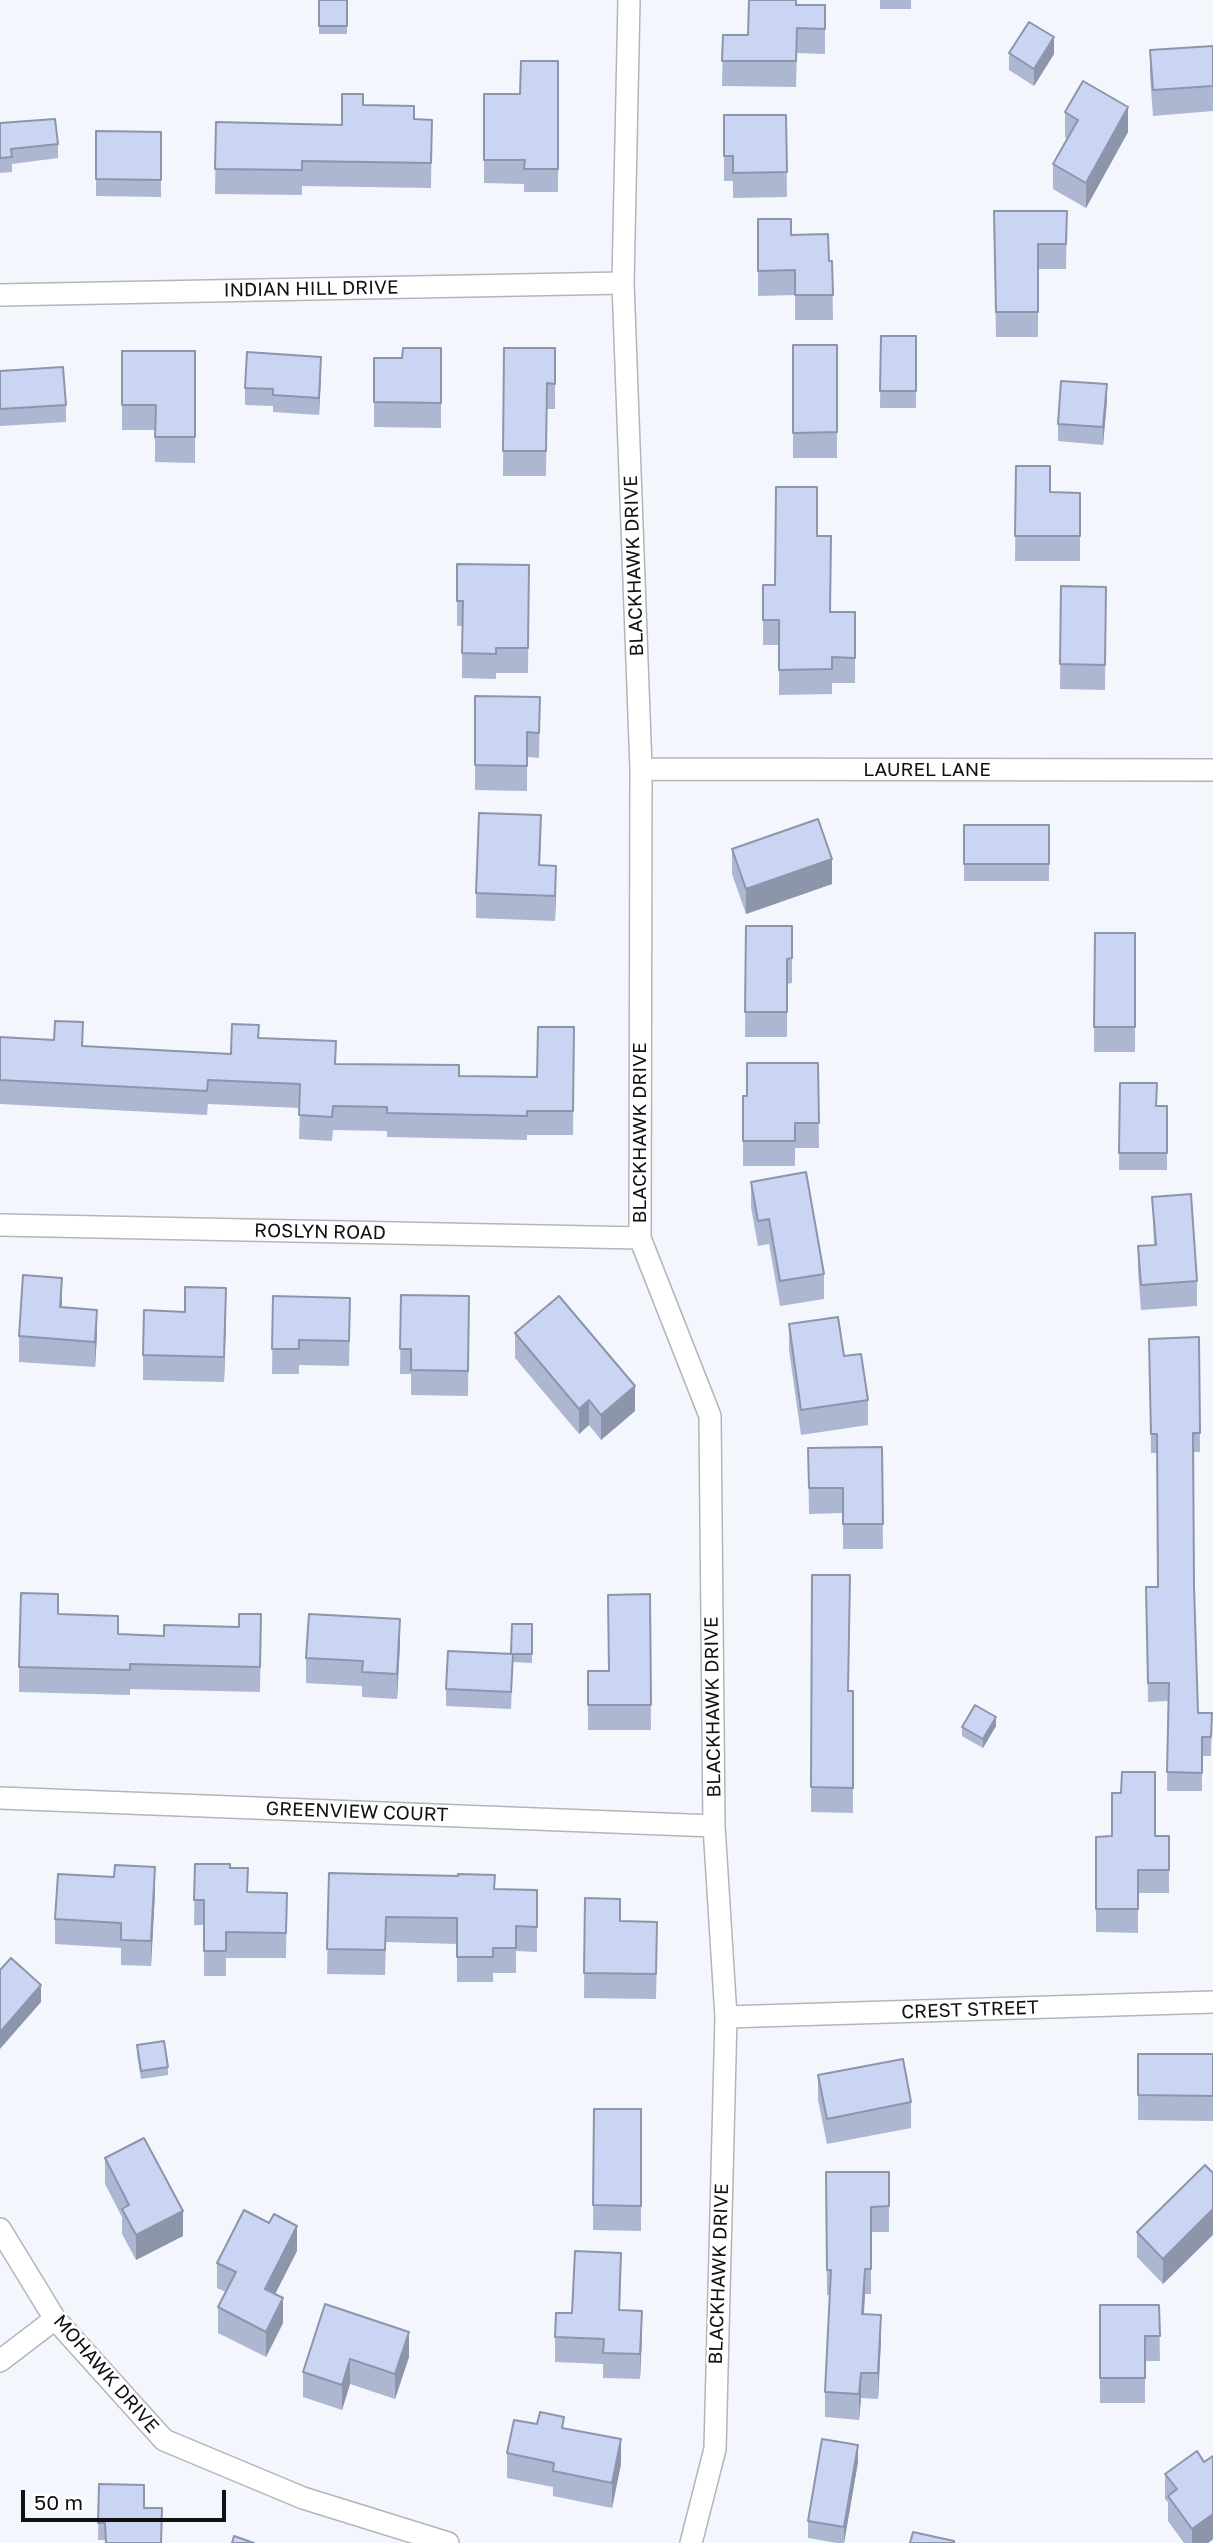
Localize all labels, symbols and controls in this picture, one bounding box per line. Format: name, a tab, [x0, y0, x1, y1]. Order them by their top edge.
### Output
street label: INDIAN HILL DRIVE	[223, 276, 399, 302]
street label: BLACKHAWK DRIVE	[619, 475, 649, 657]
street label: LAUREL LANE	[863, 759, 991, 781]
street label: BLACKHAWK DRIVE	[629, 1042, 651, 1224]
street label: ROSLYN ROAD	[254, 1219, 386, 1245]
street label: BLACKHAWK DRIVE	[700, 1616, 726, 1798]
street label: GREENVIEW COURT	[265, 1797, 449, 1827]
street label: CREST STREET	[901, 1996, 1039, 2024]
street label: BLACKHAWK DRIVE	[704, 2183, 734, 2365]
street label: MOHAWK DRIVE	[49, 2310, 163, 2438]
scale bar	[24, 2476, 229, 2520]
text: 50 m	[34, 2489, 83, 2515]

